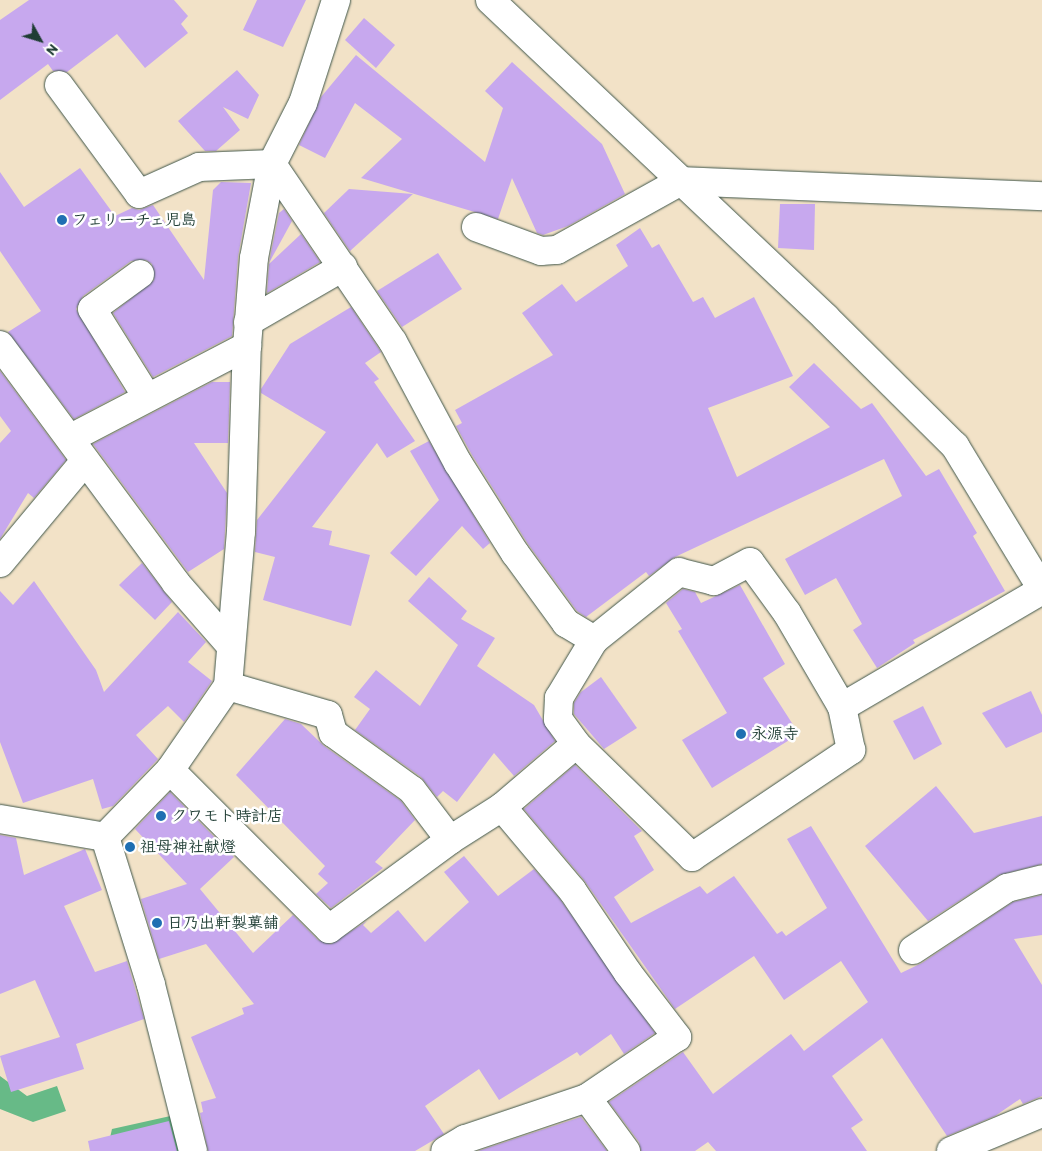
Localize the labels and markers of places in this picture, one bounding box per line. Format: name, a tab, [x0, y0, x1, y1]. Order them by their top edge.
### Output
place label: フェリーチェ児島	[72, 210, 200, 230]
marker: フェリーチェ児島	[56, 214, 68, 226]
place label: 永源寺	[751, 724, 799, 744]
marker: 永源寺	[735, 728, 747, 740]
place label: クワモト時計店	[171, 806, 283, 826]
marker: クワモト時計店	[155, 810, 167, 822]
place label: 祖母神社献燈	[140, 837, 236, 857]
marker: 祖母神社献燈	[124, 841, 136, 853]
place label: 日乃出軒製菓舗	[167, 913, 279, 933]
marker: 日乃出軒製菓舗	[151, 917, 163, 929]

